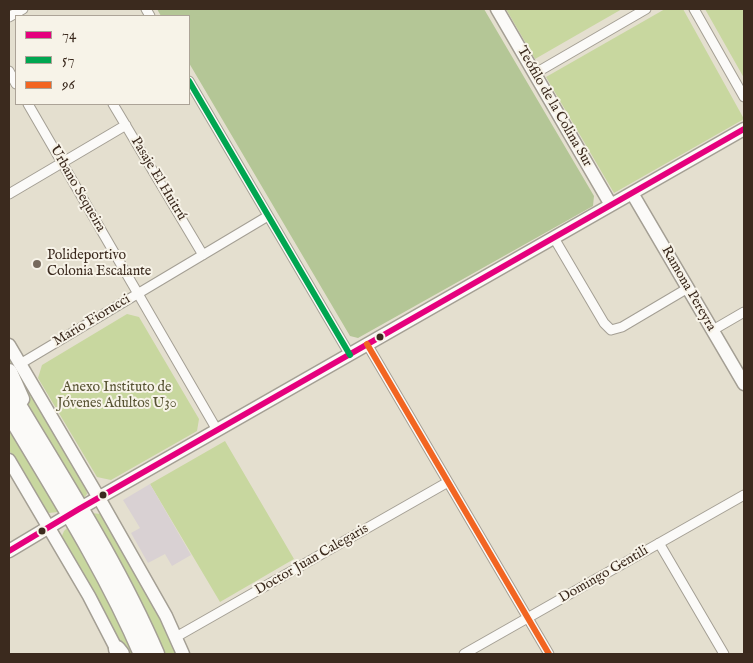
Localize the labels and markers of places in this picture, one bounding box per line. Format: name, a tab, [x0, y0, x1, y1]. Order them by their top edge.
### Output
place label: Polideportivo Colonia Escalante	[47, 248, 151, 280]
marker: Polideportivo Colonia Escalante	[31, 258, 43, 270]
unlabelled marker	[375, 332, 385, 342]
unlabelled marker	[98, 490, 108, 500]
unlabelled marker	[37, 526, 47, 536]

